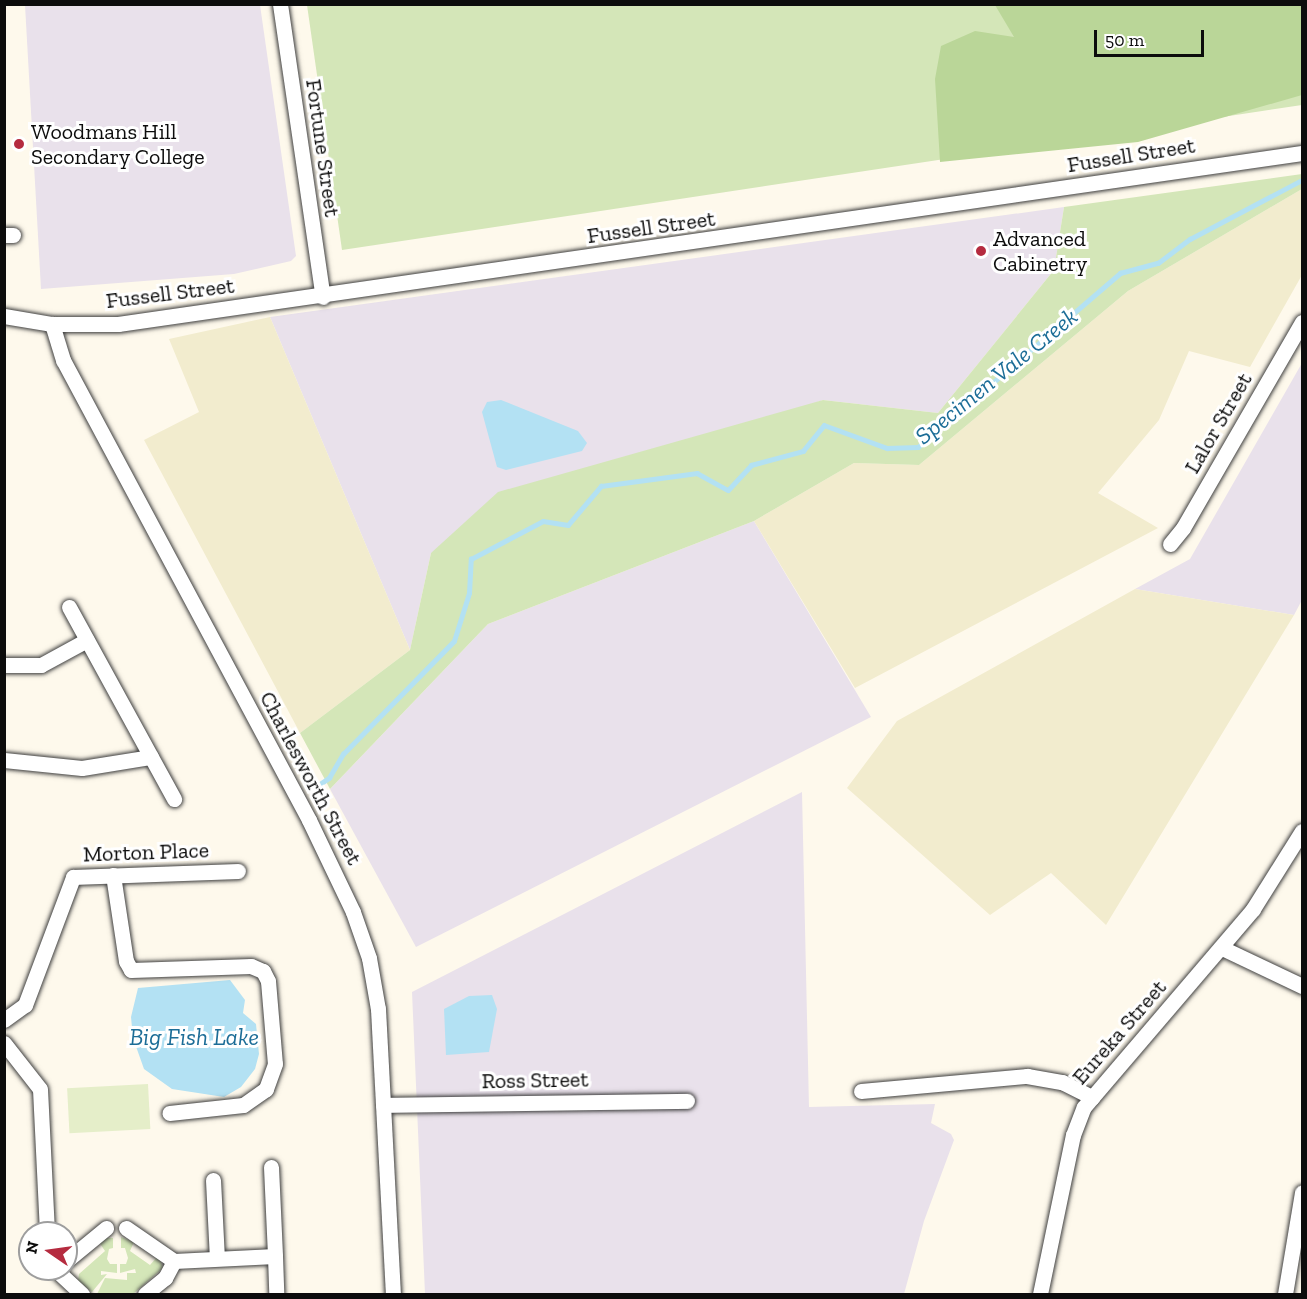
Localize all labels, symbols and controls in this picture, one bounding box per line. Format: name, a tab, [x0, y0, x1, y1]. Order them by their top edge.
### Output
scale bar	[1097, 18, 1206, 56]
text: 50 m	[1105, 29, 1144, 51]
street label: Fortune Street	[300, 77, 346, 219]
place label: Woodmans Hill Secondary College	[31, 118, 205, 170]
street label: Fussell Street	[1065, 132, 1197, 178]
marker: Woodmans Hill Secondary College	[12, 137, 26, 151]
street label: Fussell Street	[585, 205, 717, 249]
place label: Advanced Cabinetry	[993, 225, 1087, 276]
marker: Advanced Cabinetry	[974, 244, 988, 258]
street label: Fussell Street	[104, 272, 236, 314]
water label: Specimen Vale Creek	[909, 301, 1083, 451]
street label: Lalor Street	[1179, 368, 1257, 478]
street label: Charlesworth Street	[254, 687, 368, 869]
street label: Morton Place	[83, 837, 209, 867]
street label: Eureka Street	[1066, 974, 1172, 1090]
water label: Big Fish Lake	[129, 1023, 259, 1051]
street label: Ross Street	[481, 1066, 589, 1094]
north arrow	[18, 1221, 78, 1281]
text: N	[21, 1239, 43, 1255]

